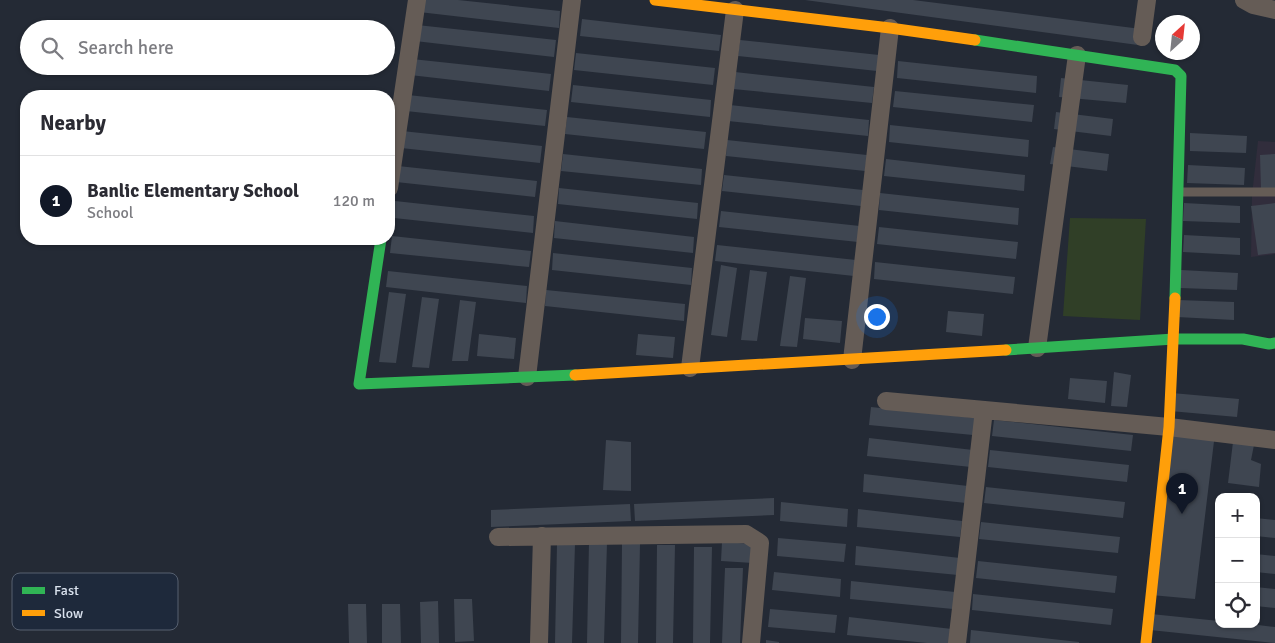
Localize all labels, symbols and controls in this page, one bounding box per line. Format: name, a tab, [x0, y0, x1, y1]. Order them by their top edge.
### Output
north arrow	[1155, 15, 1200, 60]
search box	[20, 20, 395, 75]
icon: search	[38, 34, 66, 62]
text: Search here	[78, 36, 174, 60]
text: Nearby	[40, 110, 106, 136]
text: Banlic Elementary School	[87, 179, 299, 203]
text: 1	[52, 191, 60, 211]
text: 120 m	[333, 191, 375, 211]
text: School	[87, 203, 133, 223]
your location	[864, 304, 890, 330]
pin: 1	[1166, 473, 1198, 514]
map controls	[1215, 493, 1260, 628]
button: +	[1215, 493, 1260, 538]
button: −	[1215, 538, 1260, 583]
legend	[12, 573, 178, 630]
text: Fast	[54, 582, 79, 599]
button: locate	[1215, 583, 1260, 628]
text: Slow	[54, 605, 83, 622]

